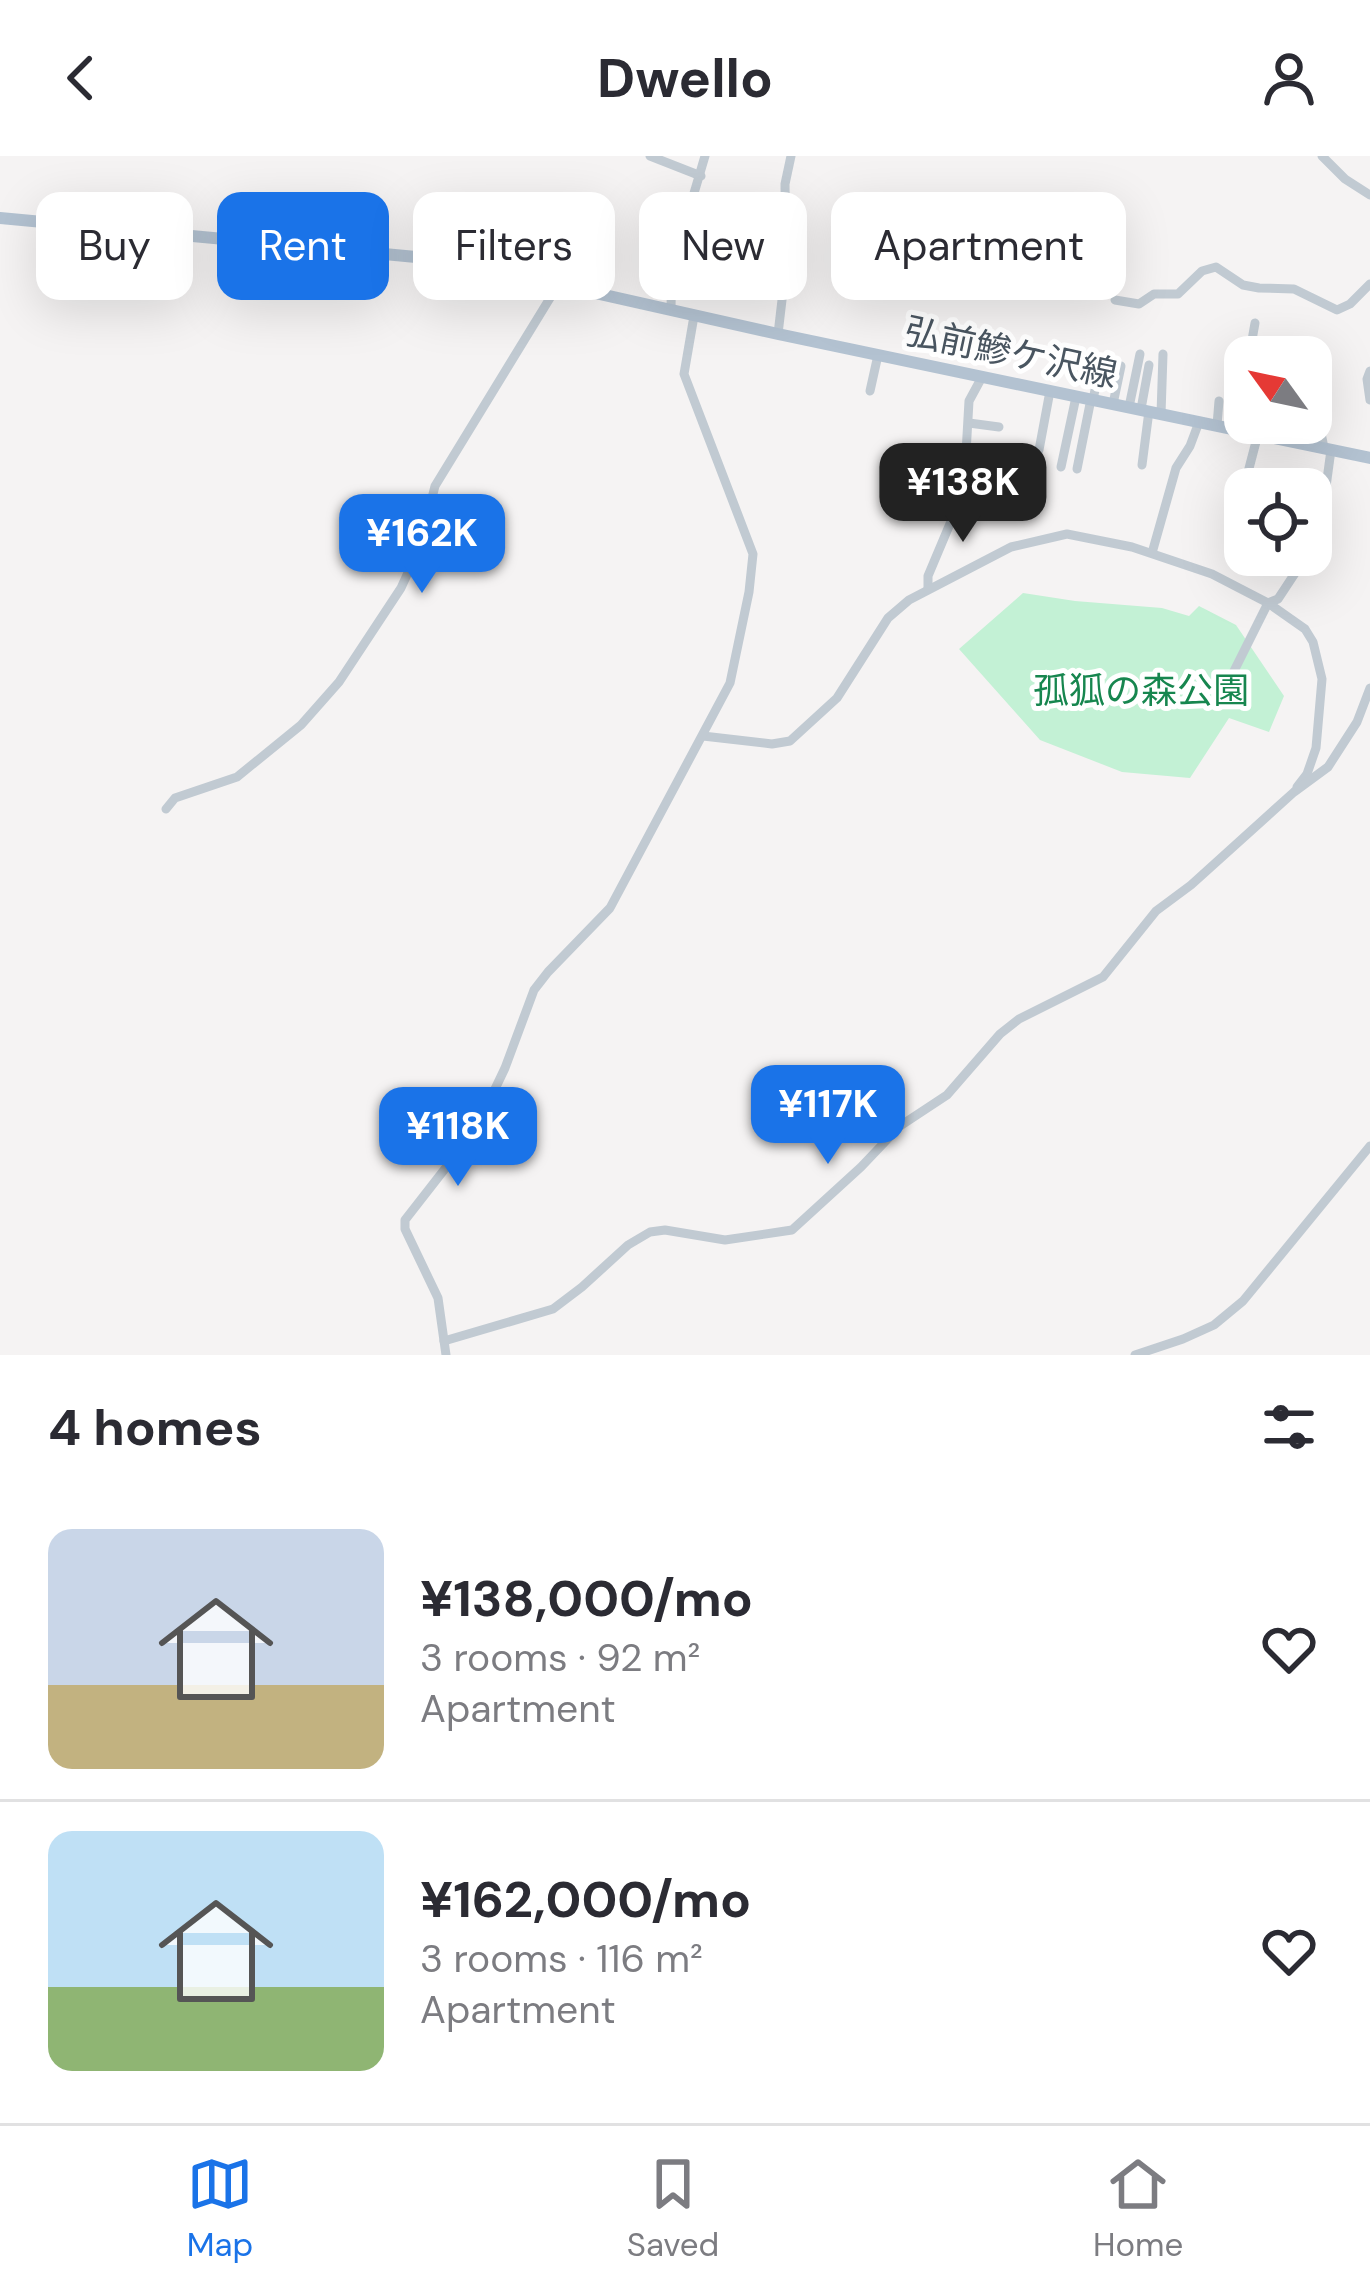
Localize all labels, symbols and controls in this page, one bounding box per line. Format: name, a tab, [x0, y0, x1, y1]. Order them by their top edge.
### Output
text: Dwello	[597, 43, 773, 114]
icon: back	[48, 45, 114, 111]
icon: person	[1256, 45, 1322, 111]
chip: Buy	[36, 192, 193, 300]
chip: Rent	[217, 192, 389, 300]
chip: Filters	[413, 192, 615, 300]
chip: New	[639, 192, 807, 300]
chip: Apartment	[831, 192, 1126, 300]
street label: 弘前鰺ケ沢線	[900, 307, 1121, 398]
north arrow	[1224, 336, 1332, 444]
map controls	[1224, 336, 1332, 576]
pin: ¥138K	[879, 443, 1047, 545]
text: ¥138K	[906, 456, 1020, 507]
button: locate	[1224, 468, 1332, 576]
pin: ¥162K	[338, 494, 506, 596]
text: ¥162K	[366, 507, 478, 558]
park label: 孤狐の森公園	[1033, 667, 1249, 714]
pin: ¥117K	[744, 1065, 912, 1167]
text: ¥117K	[778, 1078, 878, 1129]
pin: ¥118K	[374, 1087, 542, 1189]
text: ¥118K	[406, 1100, 510, 1151]
text: 4 homes	[48, 1394, 262, 1461]
icon: filters	[1256, 1394, 1322, 1460]
text: ¥138,000/mo	[420, 1565, 753, 1632]
icon: home	[144, 1577, 288, 1721]
icon: heart	[1256, 1616, 1322, 1682]
text: 3 rooms · 92 m²	[420, 1632, 700, 1683]
text: Apartment	[420, 1683, 616, 1734]
text: ¥162,000/mo	[420, 1866, 751, 1933]
icon: home	[144, 1879, 288, 2023]
icon: heart	[1256, 1918, 1322, 1984]
text: 3 rooms · 116 m²	[420, 1933, 703, 1984]
text: Apartment	[420, 1984, 616, 2035]
tab: Map	[187, 2151, 253, 2266]
tab: Saved	[627, 2151, 719, 2266]
tab: Home	[1093, 2151, 1183, 2266]

